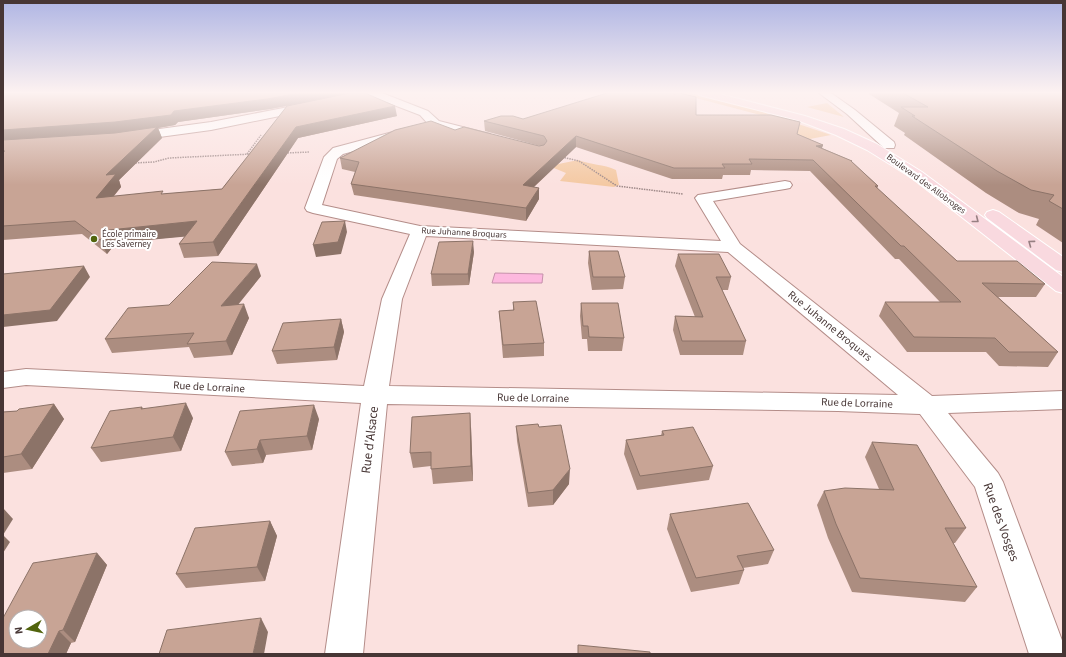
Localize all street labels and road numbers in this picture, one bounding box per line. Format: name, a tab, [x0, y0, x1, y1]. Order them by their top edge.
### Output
street label: Boulevard des Allobroges	[884, 151, 969, 217]
street label: Rue Juhanne Broquars	[421, 224, 507, 242]
street label: Rue Juhanne Broquars	[785, 287, 876, 365]
street label: Rue de Lorraine	[173, 378, 246, 396]
street label: Rue de Lorraine	[497, 390, 570, 406]
street label: Rue de Lorraine	[821, 394, 894, 412]
street label: Rue d'Alsace	[357, 405, 383, 475]
street label: Rue des Vosges	[978, 480, 1024, 564]

